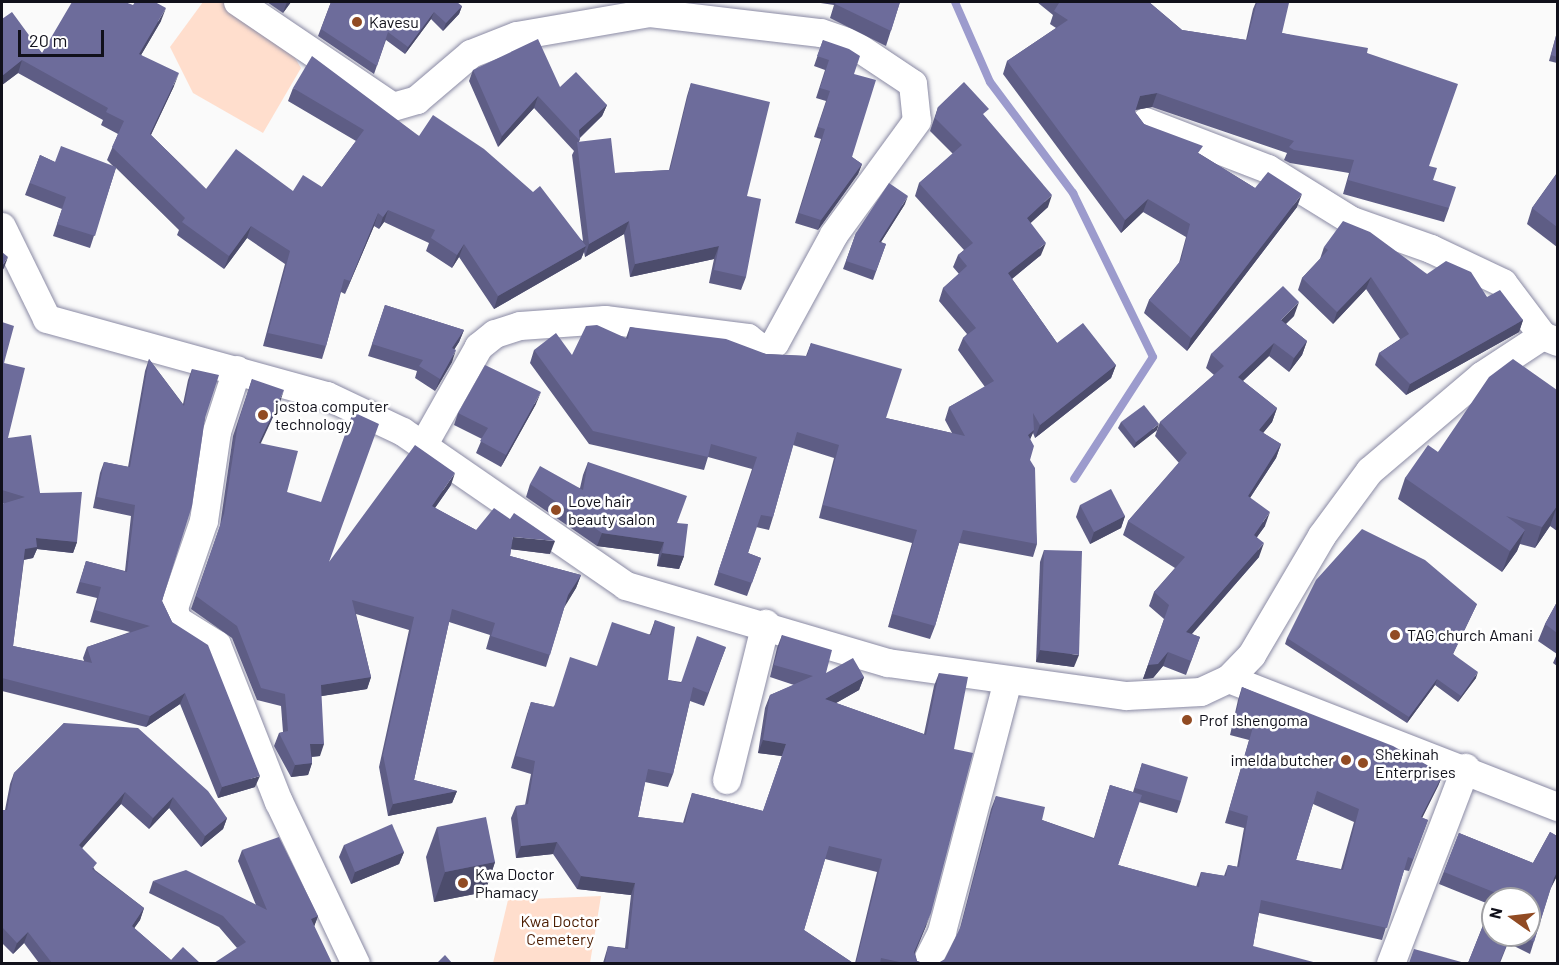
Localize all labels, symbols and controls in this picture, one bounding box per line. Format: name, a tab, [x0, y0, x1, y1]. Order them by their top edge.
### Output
place label: Kavesu	[369, 12, 419, 32]
marker: Kavesu	[350, 15, 364, 29]
scale bar	[21, 18, 106, 56]
text: 20 m	[29, 29, 67, 51]
place label: jostoa computer technology	[275, 396, 389, 434]
marker: jostoa computer technology	[256, 408, 270, 422]
place label: Love hair beauty salon	[568, 491, 655, 529]
marker: Love hair beauty salon	[549, 503, 563, 517]
place label: TAG church Amani	[1407, 625, 1533, 645]
marker: TAG church Amani	[1388, 628, 1402, 642]
place label: Prof Ishengoma	[1199, 710, 1308, 730]
marker: Prof Ishengoma	[1180, 713, 1194, 727]
place label: Shekinah Enterprises	[1375, 744, 1456, 782]
place label: imelda butcher	[1230, 750, 1334, 770]
marker: imelda butcher	[1339, 753, 1353, 767]
marker: Shekinah Enterprises	[1356, 756, 1370, 770]
place label: Kwa Doctor Phamacy	[475, 864, 554, 902]
marker: Kwa Doctor Phamacy	[456, 876, 470, 890]
north arrow	[1481, 887, 1541, 947]
text: N	[1484, 906, 1505, 920]
park label: Kwa Doctor Cemetery	[520, 911, 600, 949]

